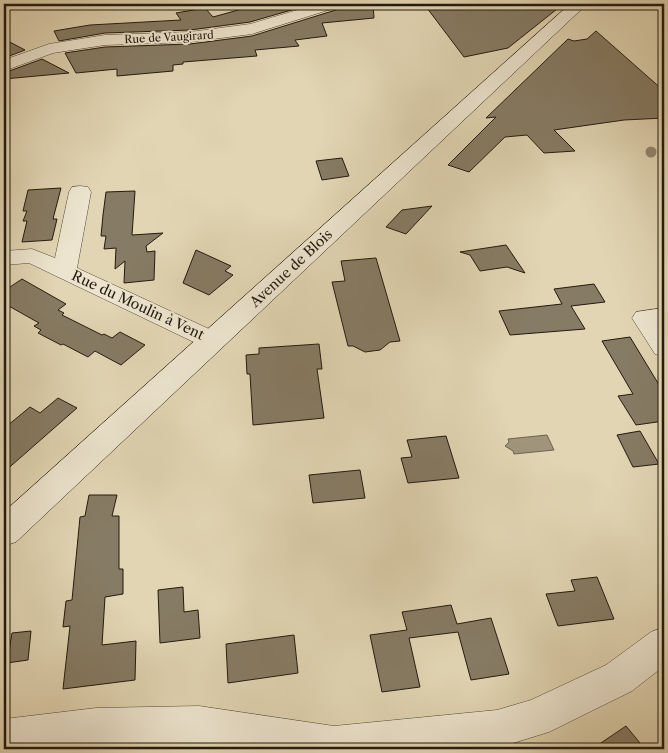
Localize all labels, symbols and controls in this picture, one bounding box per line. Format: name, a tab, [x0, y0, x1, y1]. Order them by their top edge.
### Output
street label: Rue de Vaugirard	[124, 28, 214, 46]
street label: Avenue de Blois	[245, 225, 336, 312]
street label: Rue du Moulin à Vent	[69, 266, 207, 344]

